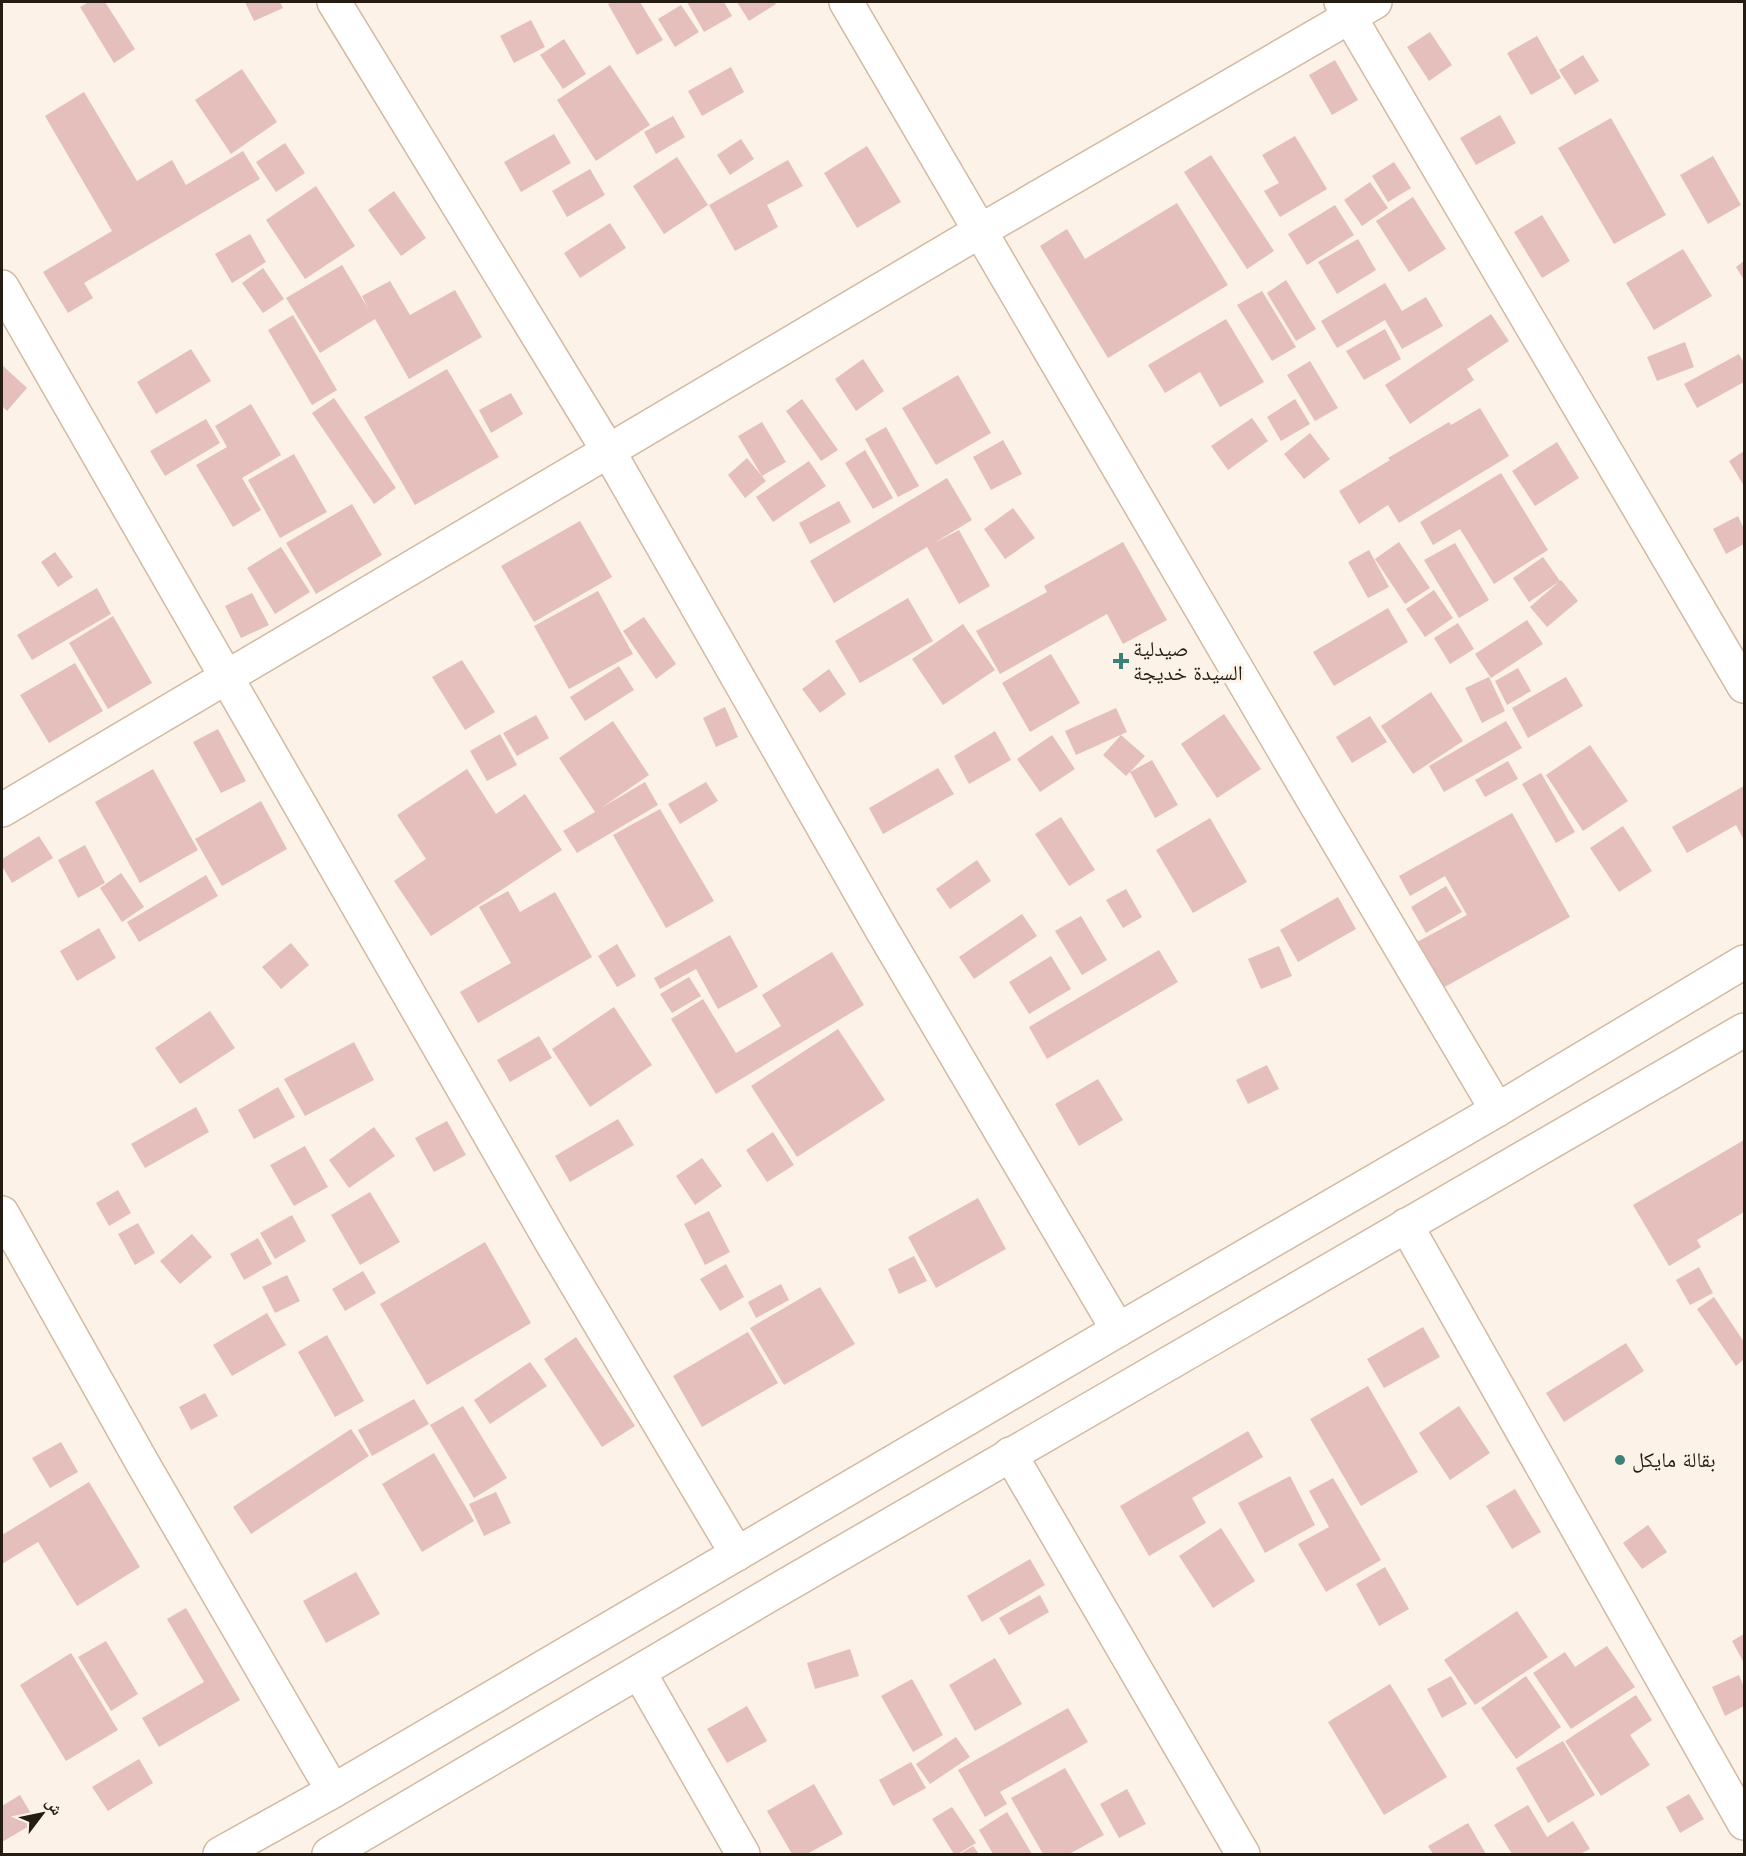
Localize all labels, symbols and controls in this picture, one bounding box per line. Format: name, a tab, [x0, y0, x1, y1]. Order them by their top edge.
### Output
place label: صيدلية السيدة خديجة	[1133, 634, 1243, 688]
marker: صيدلية السيدة خديجة	[1114, 654, 1128, 668]
place label: بقالة مايكل	[1632, 1445, 1716, 1475]
marker: بقالة مايكل	[1613, 1453, 1627, 1467]
north arrow	[12, 1784, 72, 1844]
text: ش	[40, 1793, 69, 1820]

